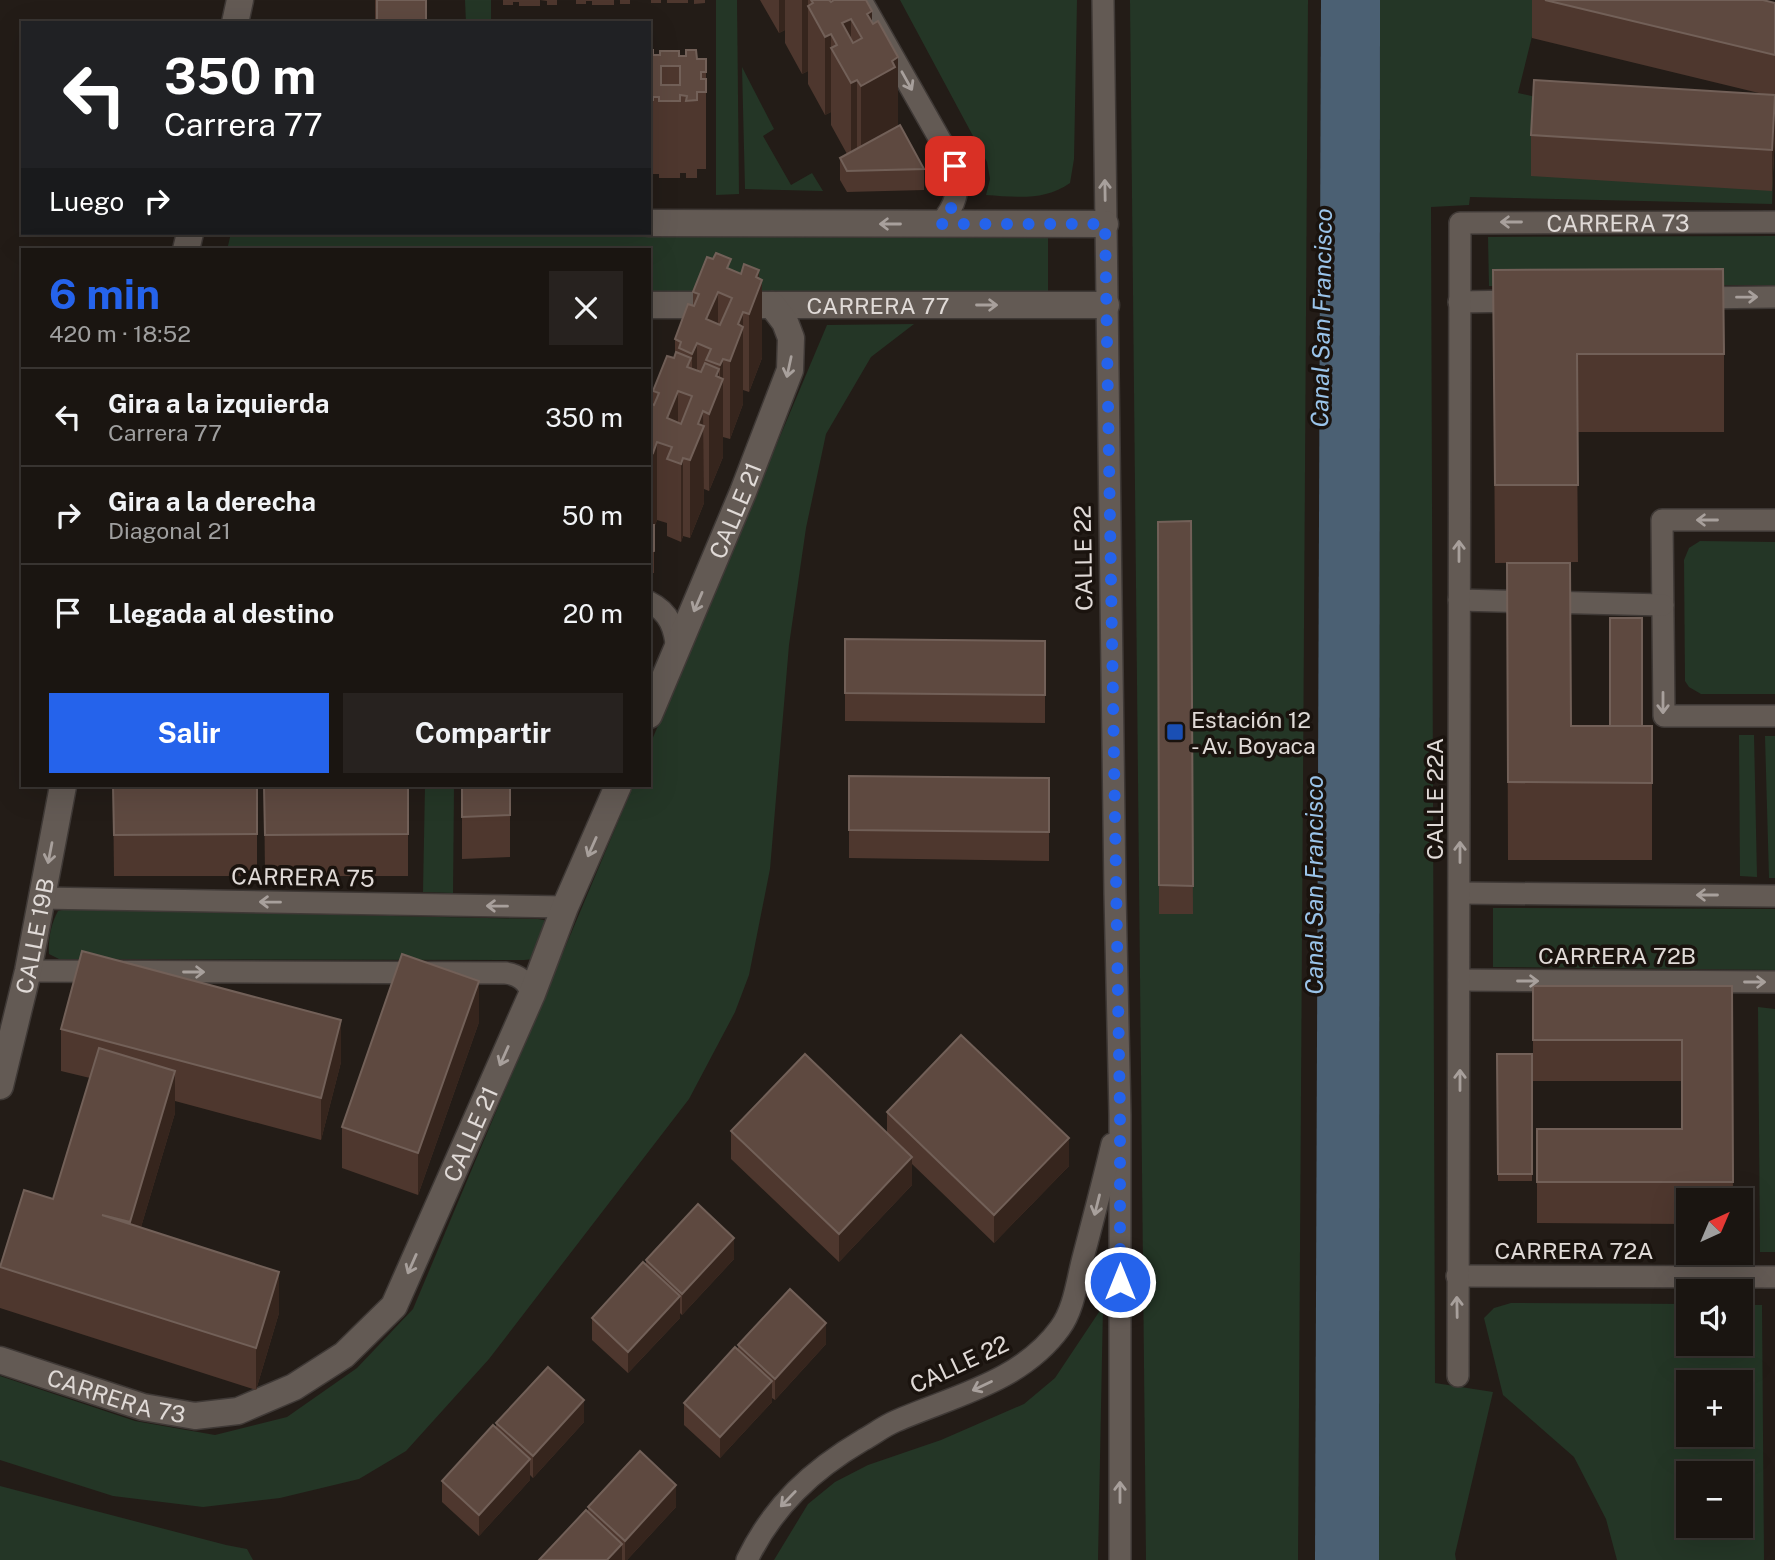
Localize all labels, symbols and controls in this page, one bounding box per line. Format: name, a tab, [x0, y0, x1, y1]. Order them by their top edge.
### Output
text: 350 m	[164, 47, 316, 105]
icon: left	[49, 49, 140, 140]
one-way arrow	[901, 70, 914, 91]
text: Carrera 77	[164, 106, 323, 143]
pin	[925, 136, 985, 196]
icon: arrive	[936, 147, 974, 185]
one-way arrow	[1098, 178, 1111, 201]
icon: right	[138, 182, 176, 220]
text: Luego	[49, 186, 124, 217]
water label: Canal San Francisco	[1305, 208, 1337, 428]
street label: CARRERA 73	[1547, 209, 1689, 236]
one-way arrow	[1500, 215, 1523, 229]
one-way arrow	[878, 217, 901, 231]
text: 6 min	[49, 269, 160, 318]
button: close	[549, 271, 623, 345]
one-way arrow	[1736, 291, 1759, 304]
street label: CARRERA 77	[807, 292, 949, 319]
one-way arrow	[975, 298, 998, 312]
text: 420 m · 18:52	[49, 320, 191, 347]
one-way arrow	[782, 355, 796, 378]
text: Gira a la izquierda	[108, 388, 330, 419]
icon: left	[49, 398, 87, 436]
text: 350 m	[545, 402, 623, 433]
text: Carrera 77	[108, 419, 222, 446]
street label: CALLE 21	[703, 458, 767, 562]
text: Gira a la derecha	[108, 486, 316, 517]
icon: right	[49, 496, 87, 534]
text: 50 m	[562, 500, 623, 531]
street label: CALLE 22	[1069, 505, 1097, 611]
one-way arrow	[1696, 513, 1719, 527]
text: Diagonal 21	[108, 517, 231, 544]
one-way arrow	[1452, 540, 1466, 563]
one-way arrow	[690, 590, 703, 612]
icon: arrive	[49, 594, 87, 632]
text: Llegada al destino	[108, 598, 334, 629]
text: 20 m	[563, 598, 623, 629]
one-way arrow	[1657, 691, 1670, 714]
button: Salir	[49, 693, 329, 773]
button: Compartir	[343, 693, 623, 773]
place label: Estación 12 - Av. Boyaca	[1191, 706, 1316, 759]
marker: Estación 12 - Av. Boyaca	[1165, 722, 1185, 742]
street label: CALLE 22A	[1421, 738, 1448, 860]
water label: Canal San Francisco	[1300, 775, 1328, 995]
one-way arrow	[585, 835, 598, 857]
one-way arrow	[42, 841, 56, 864]
one-way arrow	[1453, 841, 1467, 864]
street label: CARRERA 75	[231, 862, 375, 892]
street label: CALLE 19B	[9, 876, 59, 997]
one-way arrow	[1696, 888, 1719, 902]
one-way arrow	[258, 895, 281, 909]
one-way arrow	[486, 899, 509, 913]
street label: CARRERA 72B	[1538, 942, 1696, 969]
one-way arrow	[182, 965, 205, 979]
one-way arrow	[1516, 974, 1539, 987]
one-way arrow	[1743, 975, 1766, 989]
one-way arrow	[497, 1045, 510, 1067]
one-way arrow	[1453, 1069, 1467, 1092]
street label: CALLE 21	[437, 1082, 503, 1186]
north arrow	[1676, 1188, 1754, 1265]
map controls	[1676, 1188, 1753, 1538]
one-way arrow	[1090, 1193, 1103, 1216]
street label: CARRERA 72A	[1495, 1237, 1653, 1264]
position arrow	[1083, 1245, 1157, 1319]
one-way arrow	[405, 1253, 418, 1275]
button: sound	[1676, 1279, 1753, 1356]
one-way arrow	[1450, 1296, 1464, 1319]
street label: CALLE 22	[905, 1329, 1013, 1399]
street label: CARRERA 73	[44, 1363, 188, 1428]
button: +	[1676, 1370, 1753, 1447]
one-way arrow	[972, 1380, 993, 1394]
button: −	[1676, 1461, 1753, 1538]
one-way arrow	[1113, 1481, 1127, 1504]
one-way arrow	[779, 1490, 796, 1507]

